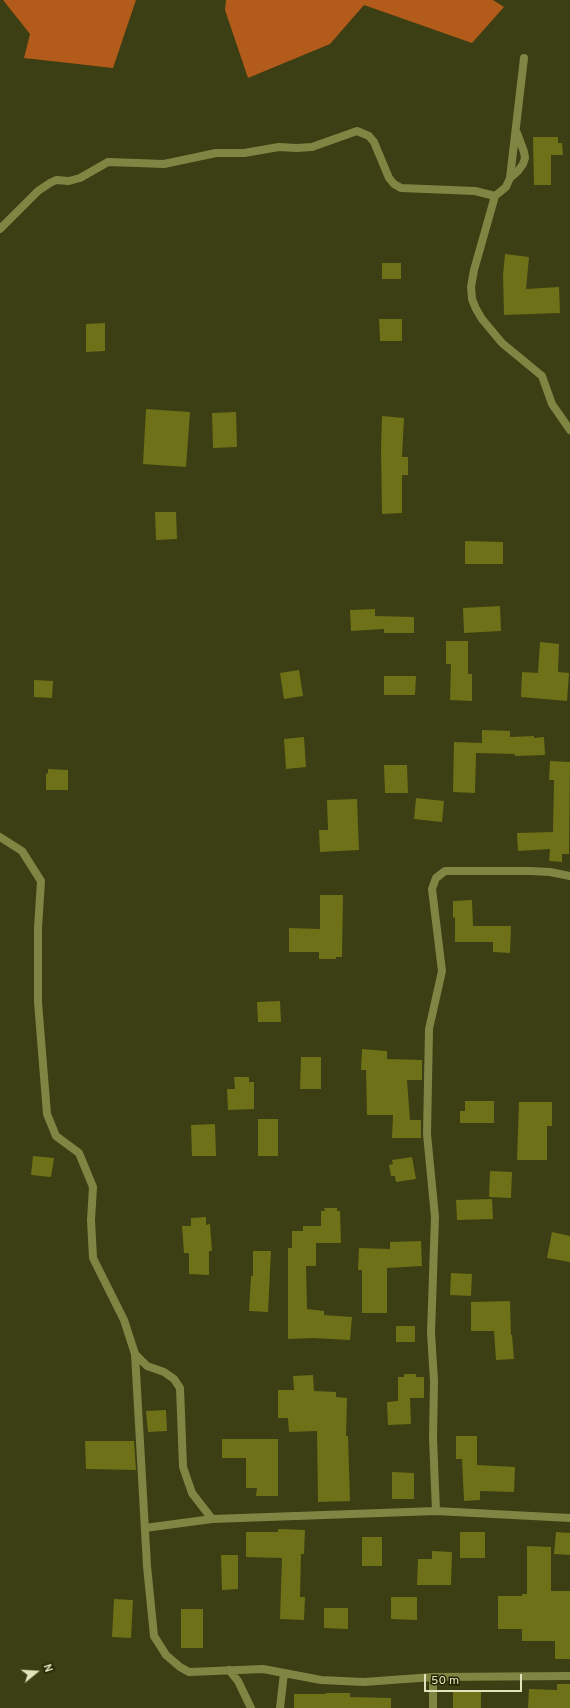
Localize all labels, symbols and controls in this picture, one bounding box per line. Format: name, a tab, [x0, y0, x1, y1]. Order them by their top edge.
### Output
north arrow	[16, 1652, 56, 1692]
text: N	[40, 1662, 55, 1674]
scale bar	[426, 1666, 524, 1692]
text: 50 m	[431, 1673, 459, 1689]

